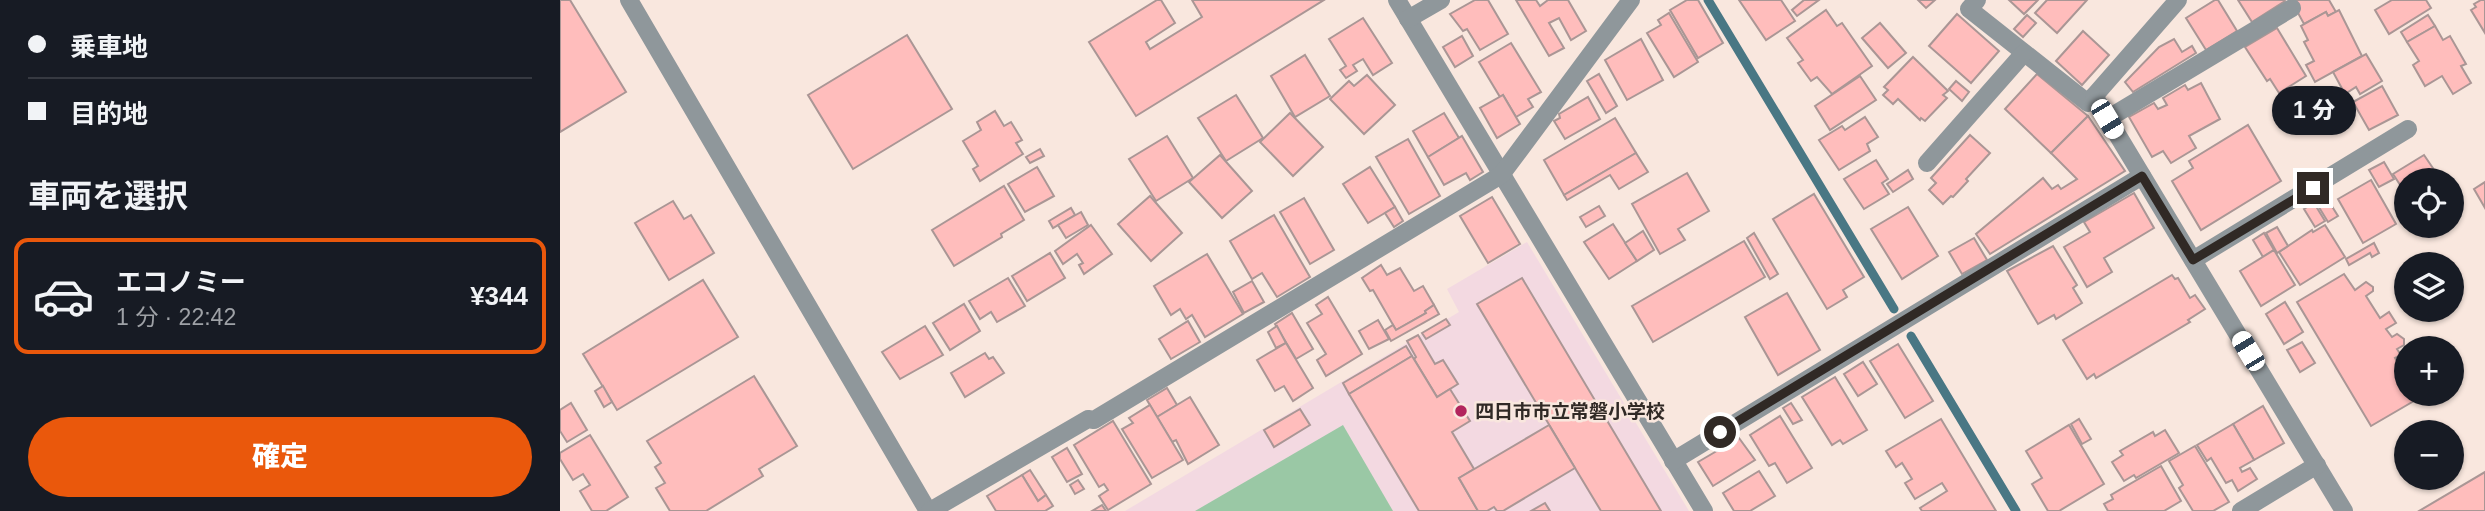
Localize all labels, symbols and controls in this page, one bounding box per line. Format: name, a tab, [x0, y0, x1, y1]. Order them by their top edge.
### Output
text: 乗車地	[70, 32, 148, 62]
callout: 1 分	[2271, 86, 2355, 136]
car	[2088, 96, 2127, 142]
text: 1 分	[2293, 97, 2335, 123]
text: 目的地	[70, 99, 148, 129]
map controls	[2394, 168, 2464, 490]
button: locate	[2394, 168, 2464, 238]
route end	[2297, 172, 2329, 204]
text: 車両を選択	[28, 178, 188, 214]
button: layers	[2394, 252, 2464, 322]
icon: car	[32, 265, 95, 328]
text: エコノミー	[116, 267, 246, 297]
text: ¥344	[470, 281, 528, 311]
text: 1 分 · 22:42	[116, 304, 236, 330]
car	[2229, 328, 2268, 374]
button: +	[2394, 336, 2464, 406]
place label: 四日市市立常磐小学校	[1475, 401, 1665, 422]
marker: 四日市市立常磐小学校	[1453, 403, 1469, 419]
route start	[1704, 416, 1736, 448]
button: 確定	[28, 417, 532, 497]
button: −	[2394, 420, 2464, 490]

